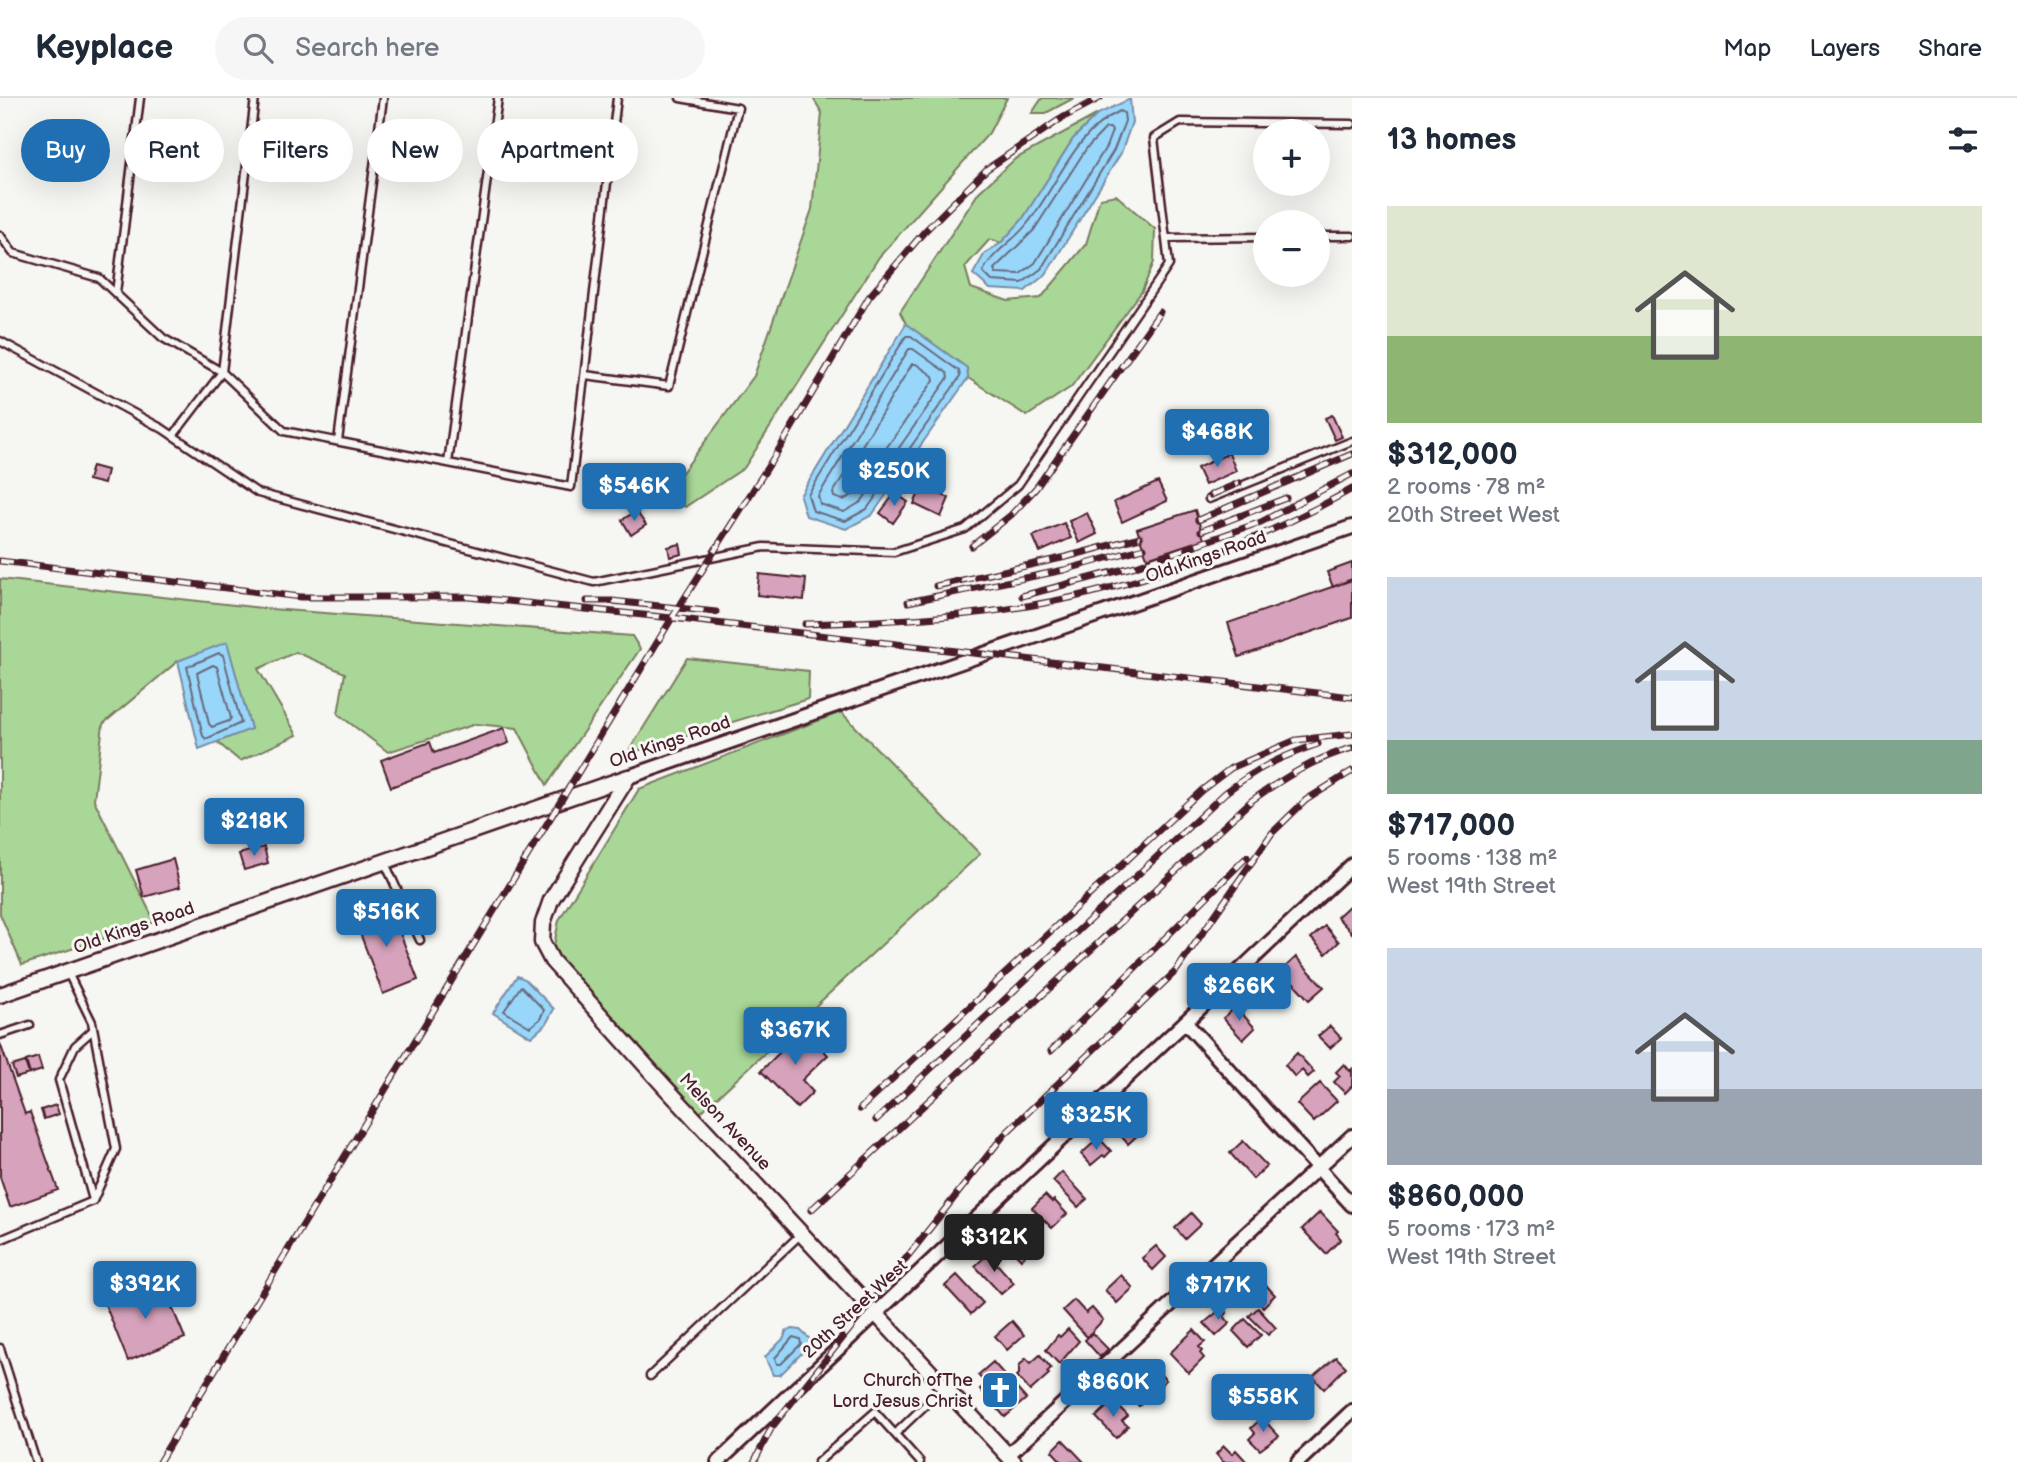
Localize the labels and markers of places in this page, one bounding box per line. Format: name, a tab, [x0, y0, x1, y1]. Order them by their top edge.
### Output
pin: $468K	[1168, 410, 1266, 469]
pin: $250K	[845, 448, 943, 508]
pin: $546K	[585, 464, 683, 523]
pin: $218K	[205, 798, 303, 858]
pin: $516K	[337, 890, 435, 949]
pin: $266K	[1190, 964, 1288, 1023]
pin: $367K	[746, 1007, 844, 1067]
pin: $325K	[1047, 1093, 1145, 1152]
pin: $312K	[945, 1214, 1043, 1274]
pin: $392K	[96, 1262, 194, 1321]
pin: $717K	[1169, 1262, 1267, 1322]
pin: $860K	[1064, 1360, 1162, 1419]
church icon: Church ofThe Lord Jesus Christ	[979, 1369, 1021, 1411]
place label: Church ofThe Lord Jesus Christ	[832, 1370, 973, 1412]
pin: $558K	[1214, 1374, 1312, 1434]

